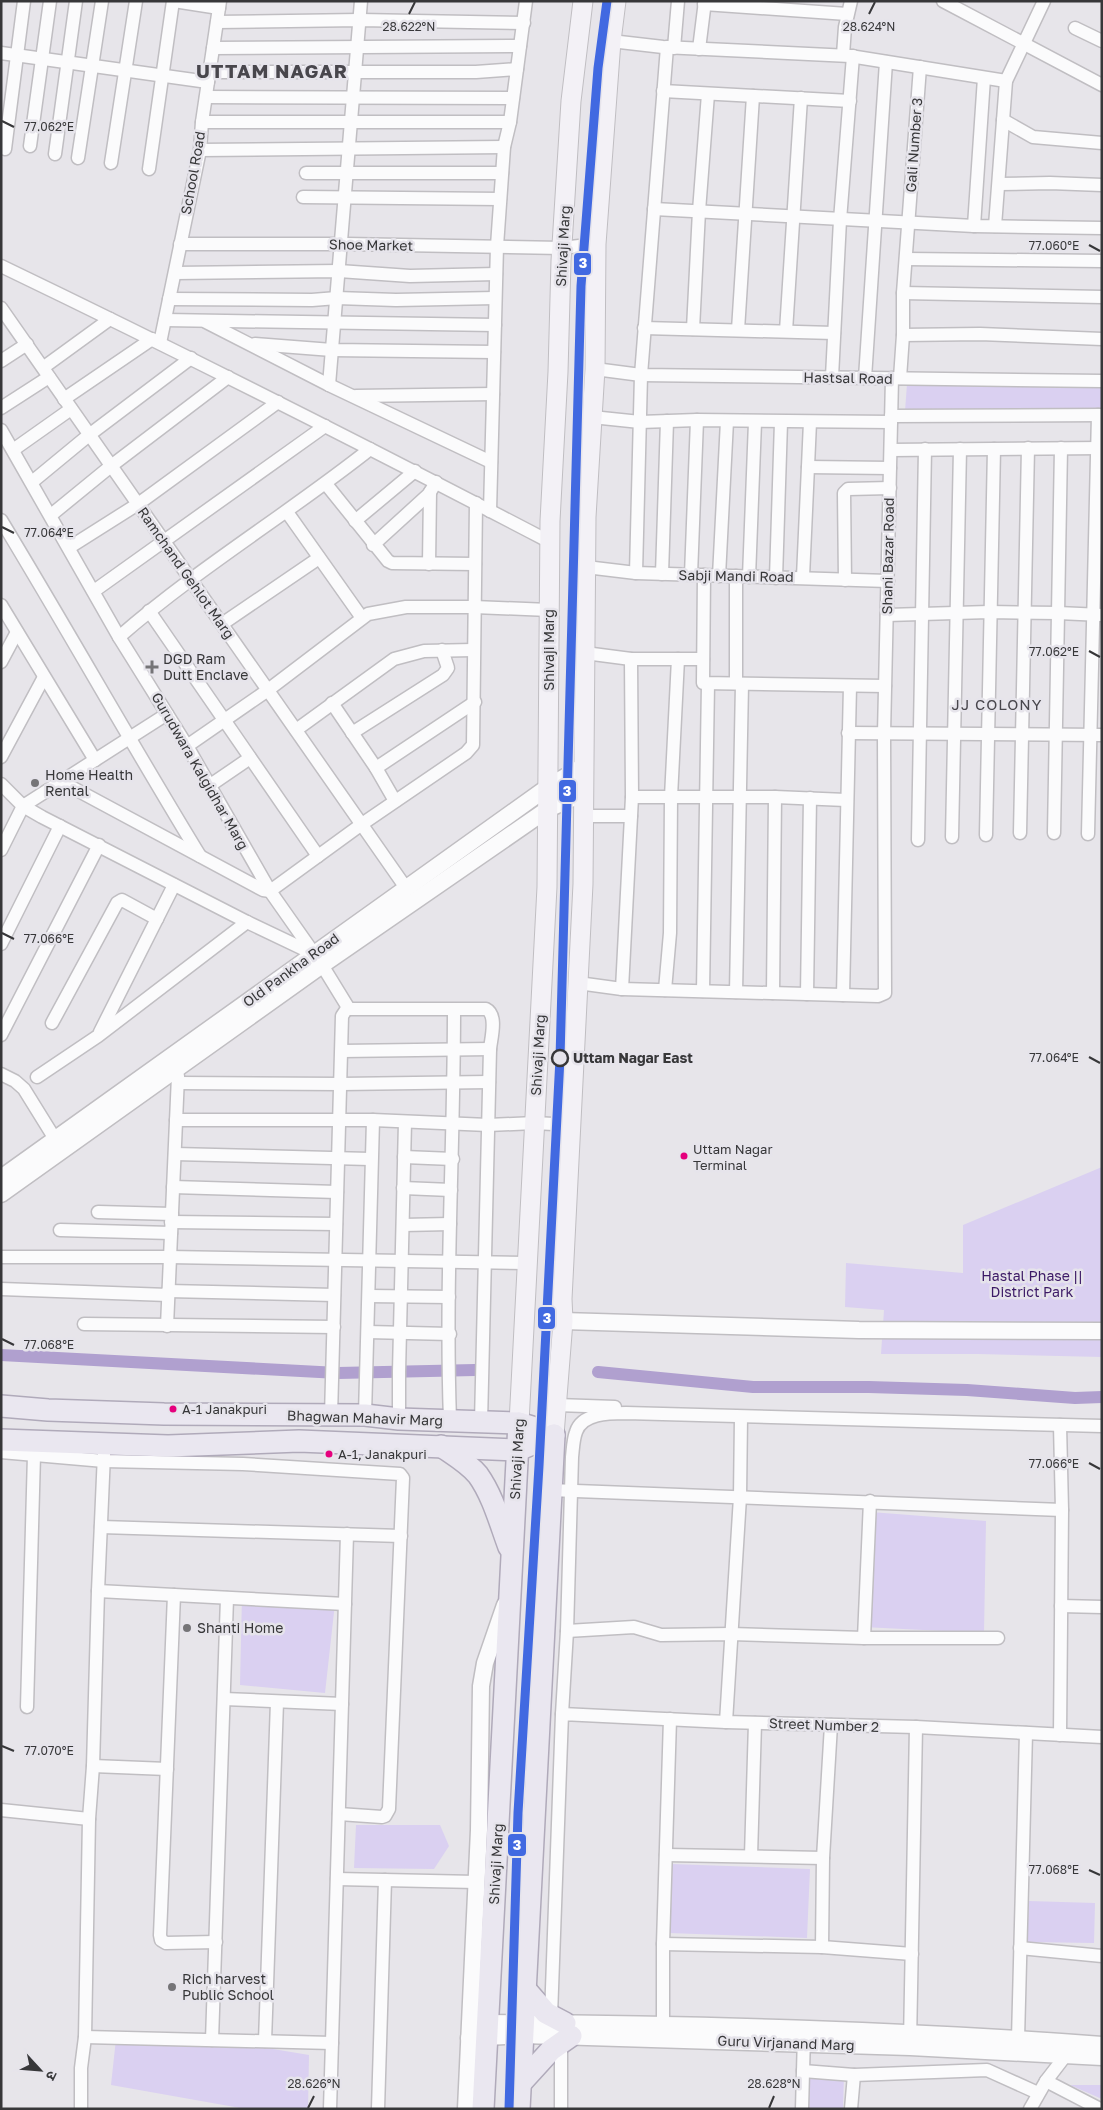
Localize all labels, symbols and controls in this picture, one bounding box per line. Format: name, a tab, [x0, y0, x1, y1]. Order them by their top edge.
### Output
text: 28.622°N	[383, 19, 435, 34]
text: 28.624°N	[843, 19, 895, 34]
district label: UTTAM NAGAR	[196, 59, 348, 82]
street label: Gali Number 3	[902, 97, 925, 193]
text: 77.062°E	[24, 119, 74, 134]
street label: School Road	[177, 130, 208, 216]
street label: Shivaji Marg	[552, 205, 573, 287]
street label: Shoe Market	[329, 235, 413, 254]
text: 77.060°E	[1029, 238, 1079, 253]
line badge: 3	[573, 252, 592, 276]
text: 3	[579, 254, 587, 271]
street label: Hastsal Road	[803, 368, 893, 387]
street label: Shani Bazar Road	[878, 497, 897, 615]
street label: Ramchand Gehlot Marg	[134, 504, 238, 642]
text: 77.064°E	[24, 525, 74, 540]
street label: Sabji Mandi Road	[678, 566, 794, 585]
street label: Shivaji Marg	[540, 609, 557, 691]
text: 77.062°E	[1029, 644, 1079, 659]
place label: DGD Ram Dutt Enclave	[163, 650, 248, 683]
marker: DGD Ram Dutt Enclave	[145, 660, 159, 674]
street label: Gurudwara Kalgidhar Marg	[148, 689, 252, 852]
district label: JJ COLONY	[952, 695, 1042, 713]
place label: Home Health Rental	[45, 766, 133, 799]
marker: Home Health Rental	[29, 777, 41, 789]
line badge: 3	[558, 779, 577, 803]
text: 3	[563, 782, 571, 799]
street label: Old Pankha Road	[239, 929, 342, 1010]
text: 77.066°E	[24, 931, 74, 946]
street label: Shivaji Marg	[527, 1014, 548, 1096]
marker: Uttam Nagar East	[551, 1049, 569, 1067]
place label: Uttam Nagar East	[573, 1049, 693, 1066]
text: 77.064°E	[1029, 1050, 1079, 1065]
place label: Uttam Nagar Terminal	[693, 1141, 773, 1173]
marker: Uttam Nagar Terminal	[679, 1151, 689, 1161]
park label: Hastal Phase || District Park	[981, 1267, 1083, 1300]
line badge: 3	[537, 1306, 556, 1330]
text: 3	[543, 1309, 551, 1326]
text: 77.068°E	[24, 1337, 74, 1352]
place label: A-1 Janakpuri	[182, 1401, 267, 1417]
marker: A-1 Janakpuri	[168, 1404, 178, 1414]
street label: Bhagwan Mahavir Marg	[287, 1406, 443, 1429]
street label: Shivaji Marg	[506, 1418, 527, 1500]
place label: A-1, Janakpuri	[338, 1446, 427, 1462]
marker: A-1, Janakpuri	[324, 1449, 334, 1459]
text: 77.066°E	[1029, 1456, 1079, 1471]
place label: Shanti Home	[197, 1619, 283, 1636]
marker: Shanti Home	[181, 1622, 193, 1634]
street label: Street Number 2	[769, 1714, 879, 1735]
text: 77.070°E	[24, 1743, 74, 1758]
street label: Shivaji Marg	[485, 1823, 506, 1905]
line badge: 3	[507, 1833, 527, 1857]
text: 3	[513, 1836, 521, 1853]
text: 77.068°E	[1029, 1862, 1079, 1877]
place label: Rich harvest Public School	[182, 1970, 274, 2003]
marker: Rich harvest Public School	[166, 1981, 178, 1993]
street label: Guru Virjanand Marg	[717, 2032, 855, 2053]
north arrow	[15, 2045, 65, 2095]
text: उ	[42, 2069, 62, 2084]
text: 28.626°N	[287, 2076, 341, 2091]
text: 28.628°N	[747, 2076, 801, 2091]

